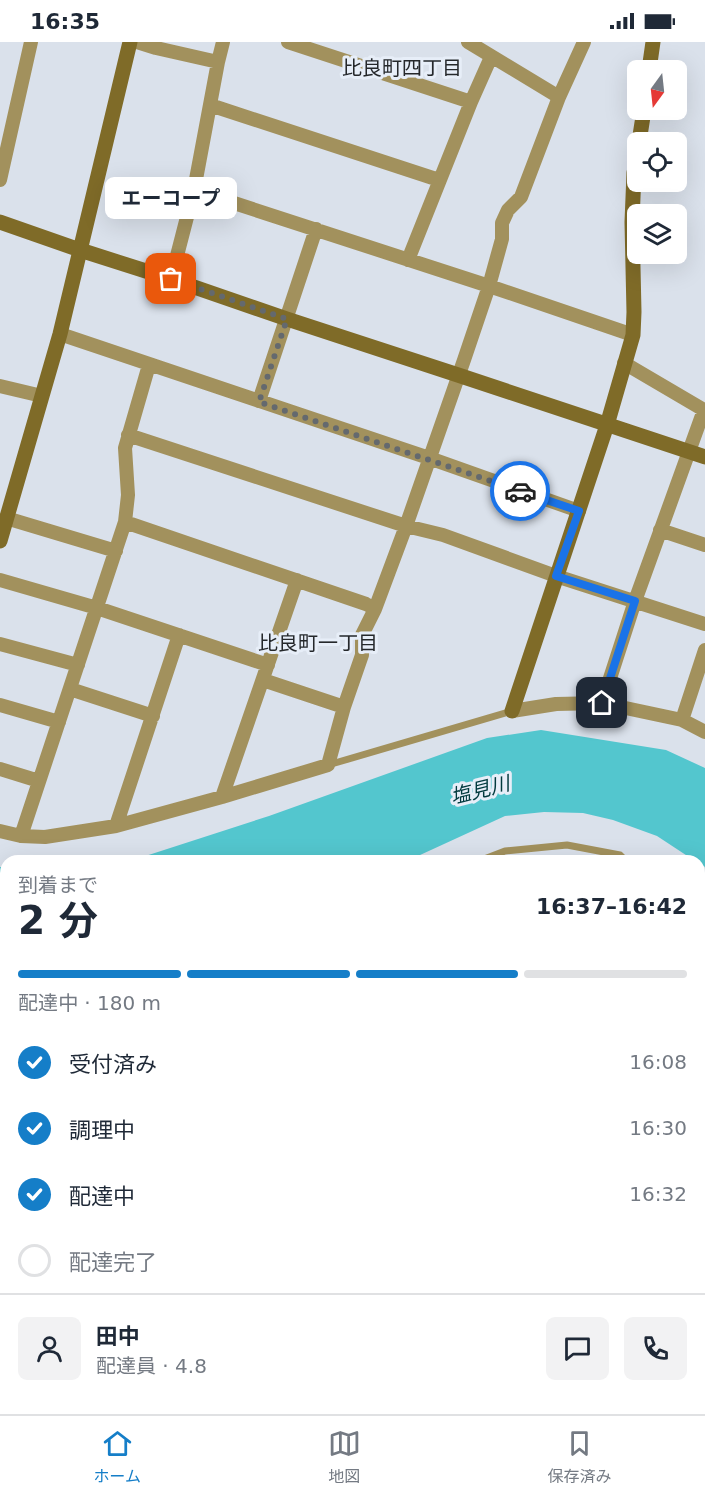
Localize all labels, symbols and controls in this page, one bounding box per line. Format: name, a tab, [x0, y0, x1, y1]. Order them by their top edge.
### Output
text: 16:35	[30, 9, 100, 34]
district label: 比良町四丁目	[342, 56, 462, 80]
north arrow	[627, 60, 687, 120]
map controls	[627, 60, 687, 264]
button: locate	[627, 132, 687, 192]
callout: エーコープ	[105, 177, 237, 219]
text: エーコープ	[122, 186, 220, 210]
button: layers	[627, 204, 687, 264]
pin	[145, 253, 196, 304]
icon: bag	[154, 262, 187, 295]
courier	[490, 461, 550, 521]
icon: car	[504, 475, 537, 508]
district label: 比良町一丁目	[258, 631, 378, 655]
pin	[576, 677, 627, 728]
icon: home	[585, 686, 618, 719]
water label: 塩見川	[448, 771, 514, 809]
text: 到着まで	[18, 873, 98, 897]
text: 16:37–16:42	[536, 894, 687, 919]
text: 2 分	[18, 898, 98, 943]
text: 配達中 · 180 m	[18, 991, 161, 1015]
icon: check	[18, 1046, 51, 1079]
text: 16:08	[629, 1050, 687, 1074]
text: 受付済み	[69, 1052, 157, 1077]
icon: check	[18, 1112, 51, 1145]
text: 16:30	[629, 1116, 687, 1140]
text: 調理中	[69, 1118, 135, 1143]
icon: check	[18, 1178, 51, 1211]
text: 16:32	[629, 1182, 687, 1206]
text: 配達中	[69, 1184, 135, 1209]
text: 配達完了	[69, 1250, 157, 1275]
button: person	[18, 1317, 81, 1380]
button: chat	[546, 1317, 609, 1380]
button: phone	[624, 1317, 687, 1380]
text: 田中	[96, 1324, 140, 1349]
text: 配達員 · 4.8	[96, 1354, 207, 1378]
tab: ホーム	[93, 1427, 141, 1487]
tab: 地図	[328, 1427, 361, 1487]
tab: 保存済み	[548, 1427, 612, 1487]

